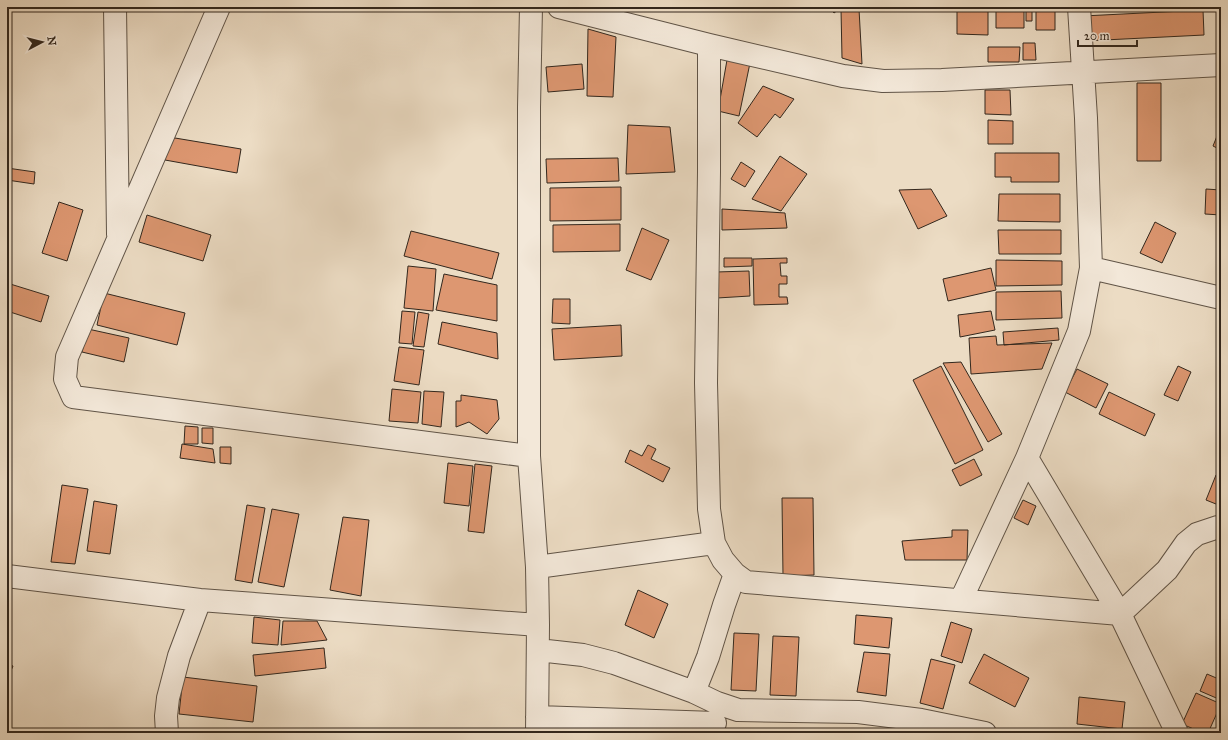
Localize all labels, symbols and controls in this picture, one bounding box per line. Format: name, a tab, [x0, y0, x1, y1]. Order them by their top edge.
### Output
north arrow	[22, 22, 62, 62]
scale bar	[1078, 22, 1137, 48]
text: 20 m	[1084, 29, 1110, 43]
text: N	[44, 35, 59, 47]

